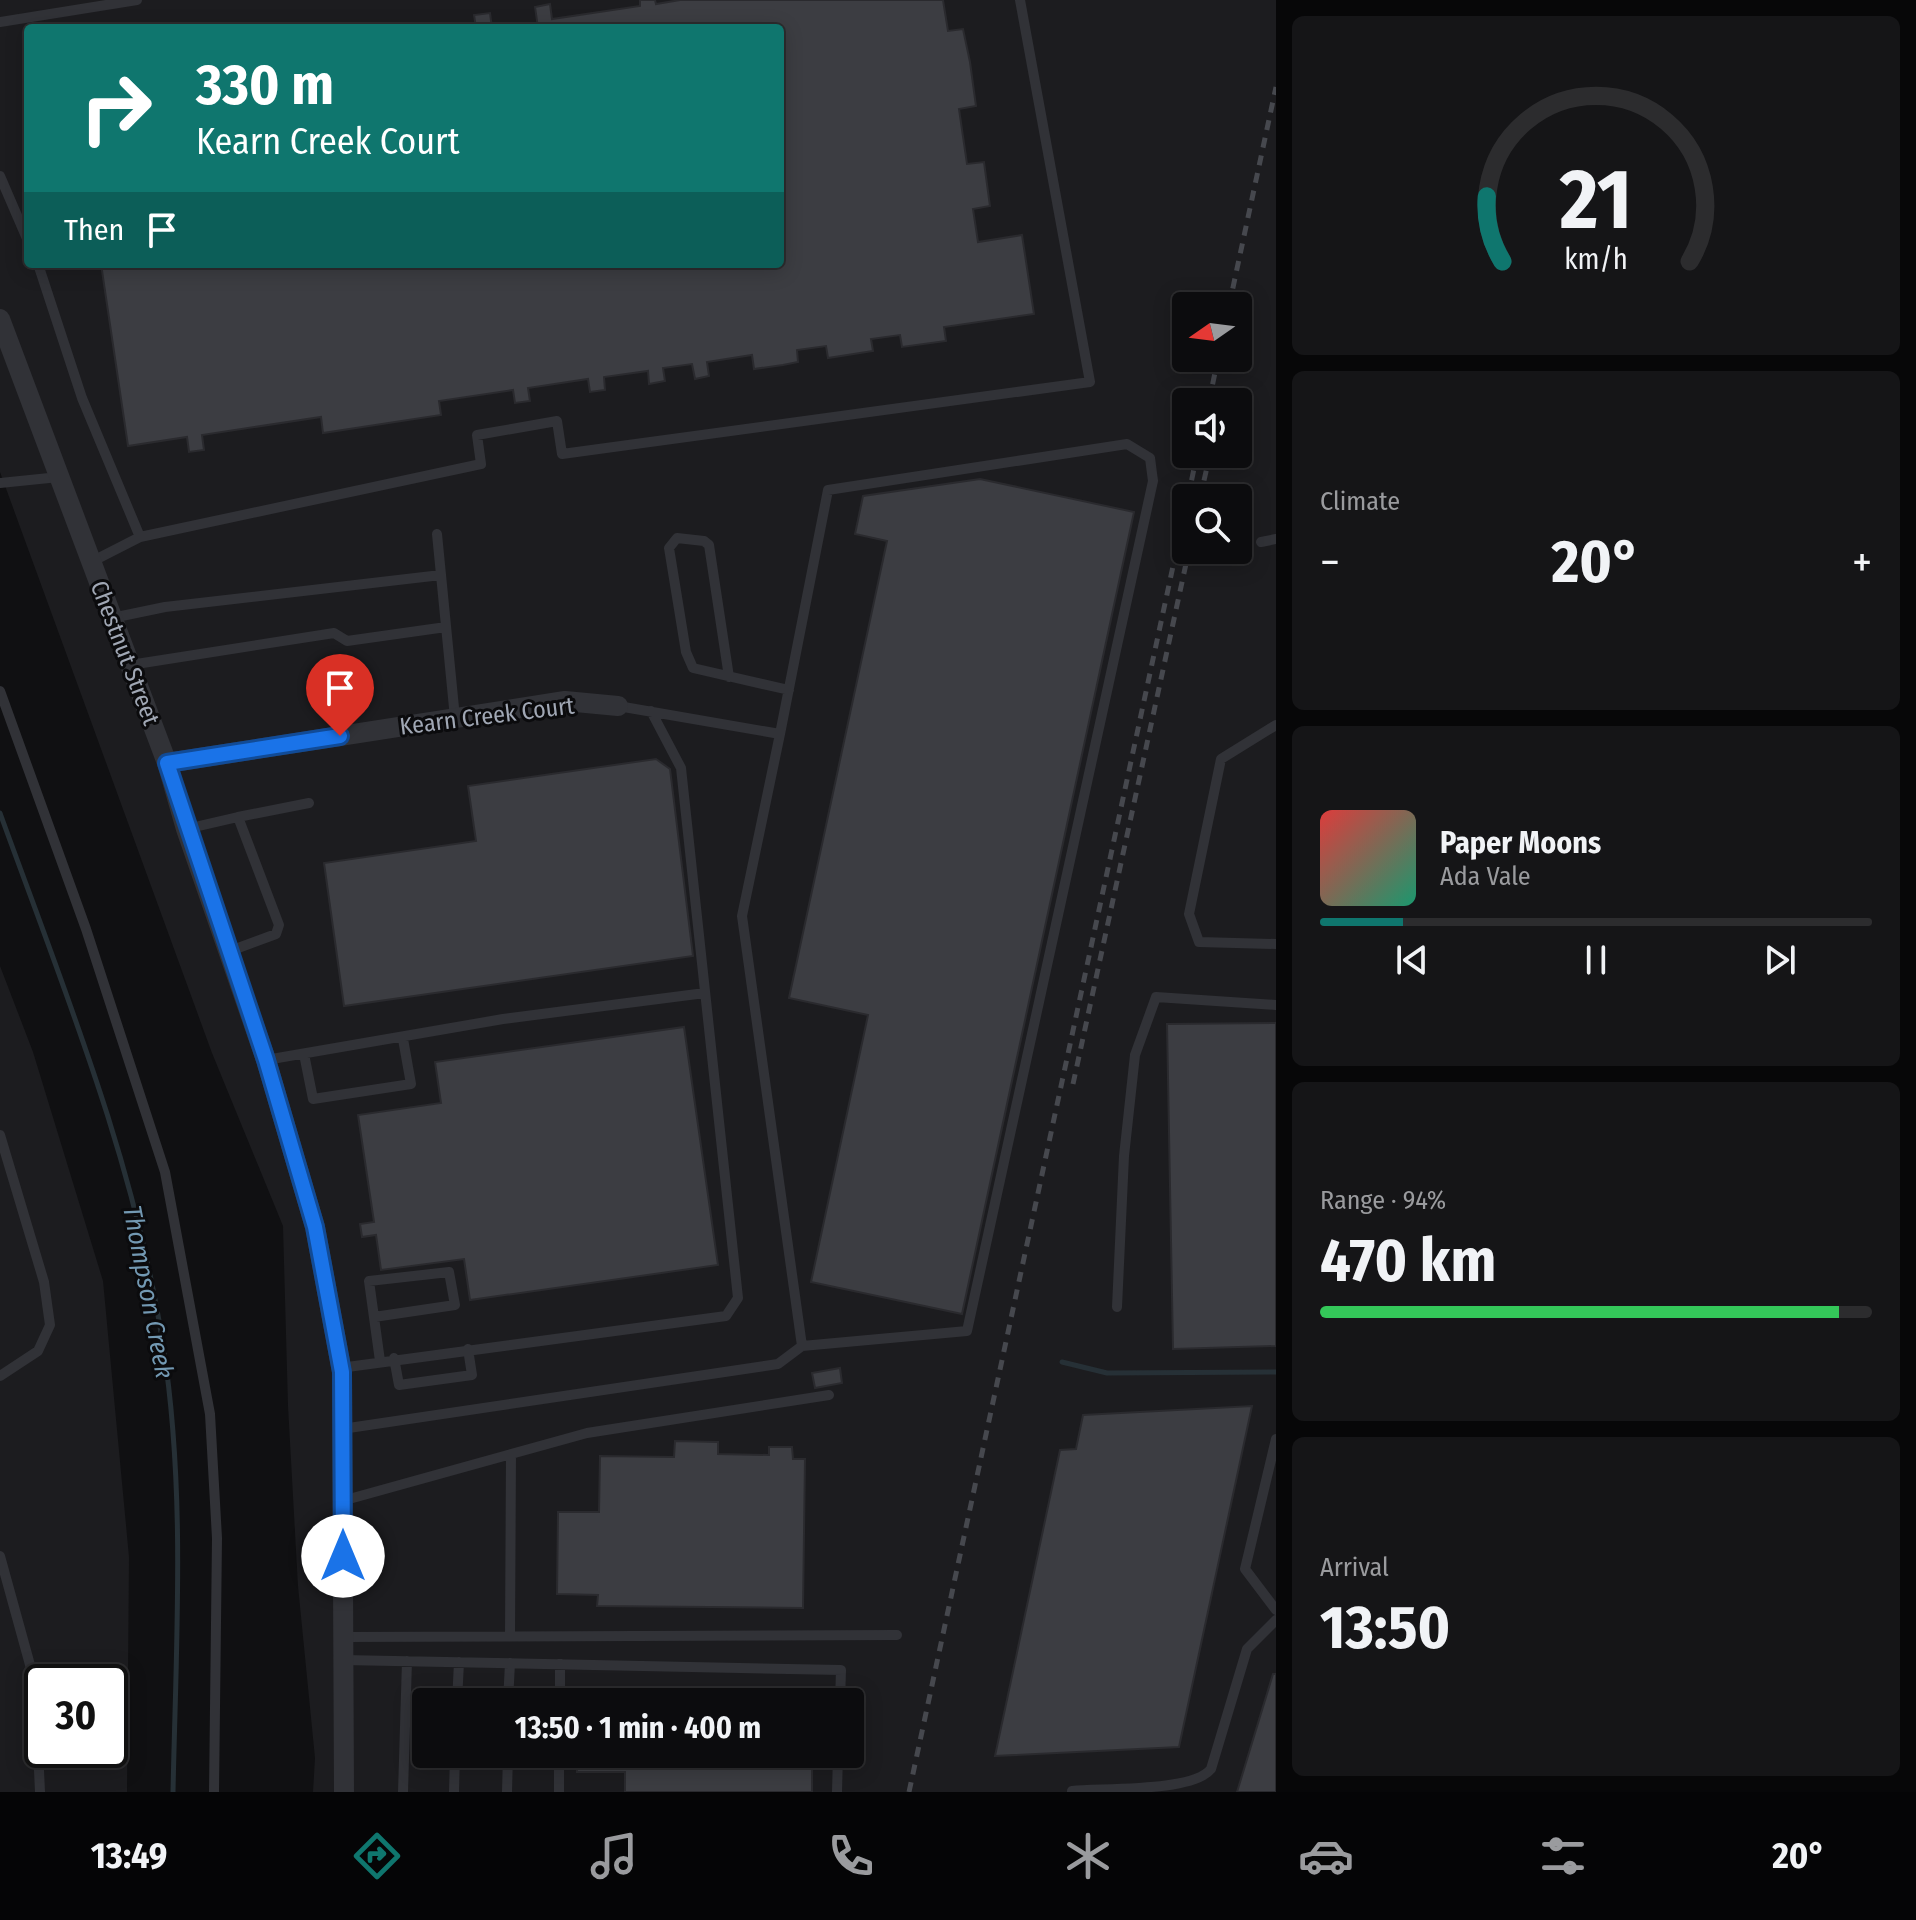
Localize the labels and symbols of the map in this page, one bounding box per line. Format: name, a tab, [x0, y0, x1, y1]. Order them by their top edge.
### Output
north arrow	[1172, 292, 1252, 372]
street label: Chestnut Street	[85, 577, 165, 729]
pin	[306, 654, 374, 736]
street label: Kearn Creek Court	[398, 691, 576, 741]
water label: Thompson Creek	[116, 1203, 180, 1381]
position arrow	[301, 1514, 385, 1598]
speed limit sign: 30	[24, 1664, 128, 1768]

